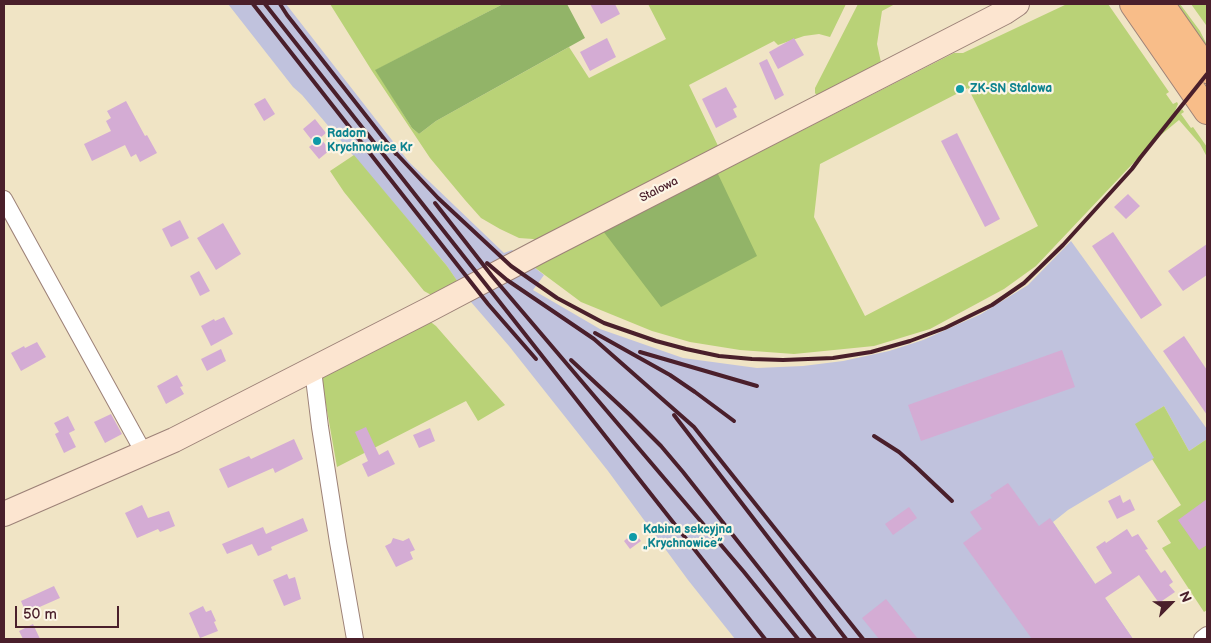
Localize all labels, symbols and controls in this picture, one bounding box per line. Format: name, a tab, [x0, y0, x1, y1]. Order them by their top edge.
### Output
place label: ZK-SN Stalowa	[970, 82, 1052, 96]
marker: ZK-SN Stalowa	[954, 83, 966, 95]
place label: Radom Krychnowice Kr	[327, 127, 413, 155]
marker: Radom Krychnowice Kr	[311, 135, 323, 147]
street label: Stalowa	[637, 174, 681, 206]
place label: Kabina sekcyjna „Krychnowice”	[643, 523, 732, 551]
marker: Kabina sekcyjna „Krychnowice”	[627, 531, 639, 543]
north arrow	[1146, 578, 1196, 628]
text: N	[1175, 589, 1195, 605]
scale bar	[18, 596, 121, 628]
text: 50 m	[23, 605, 57, 624]

